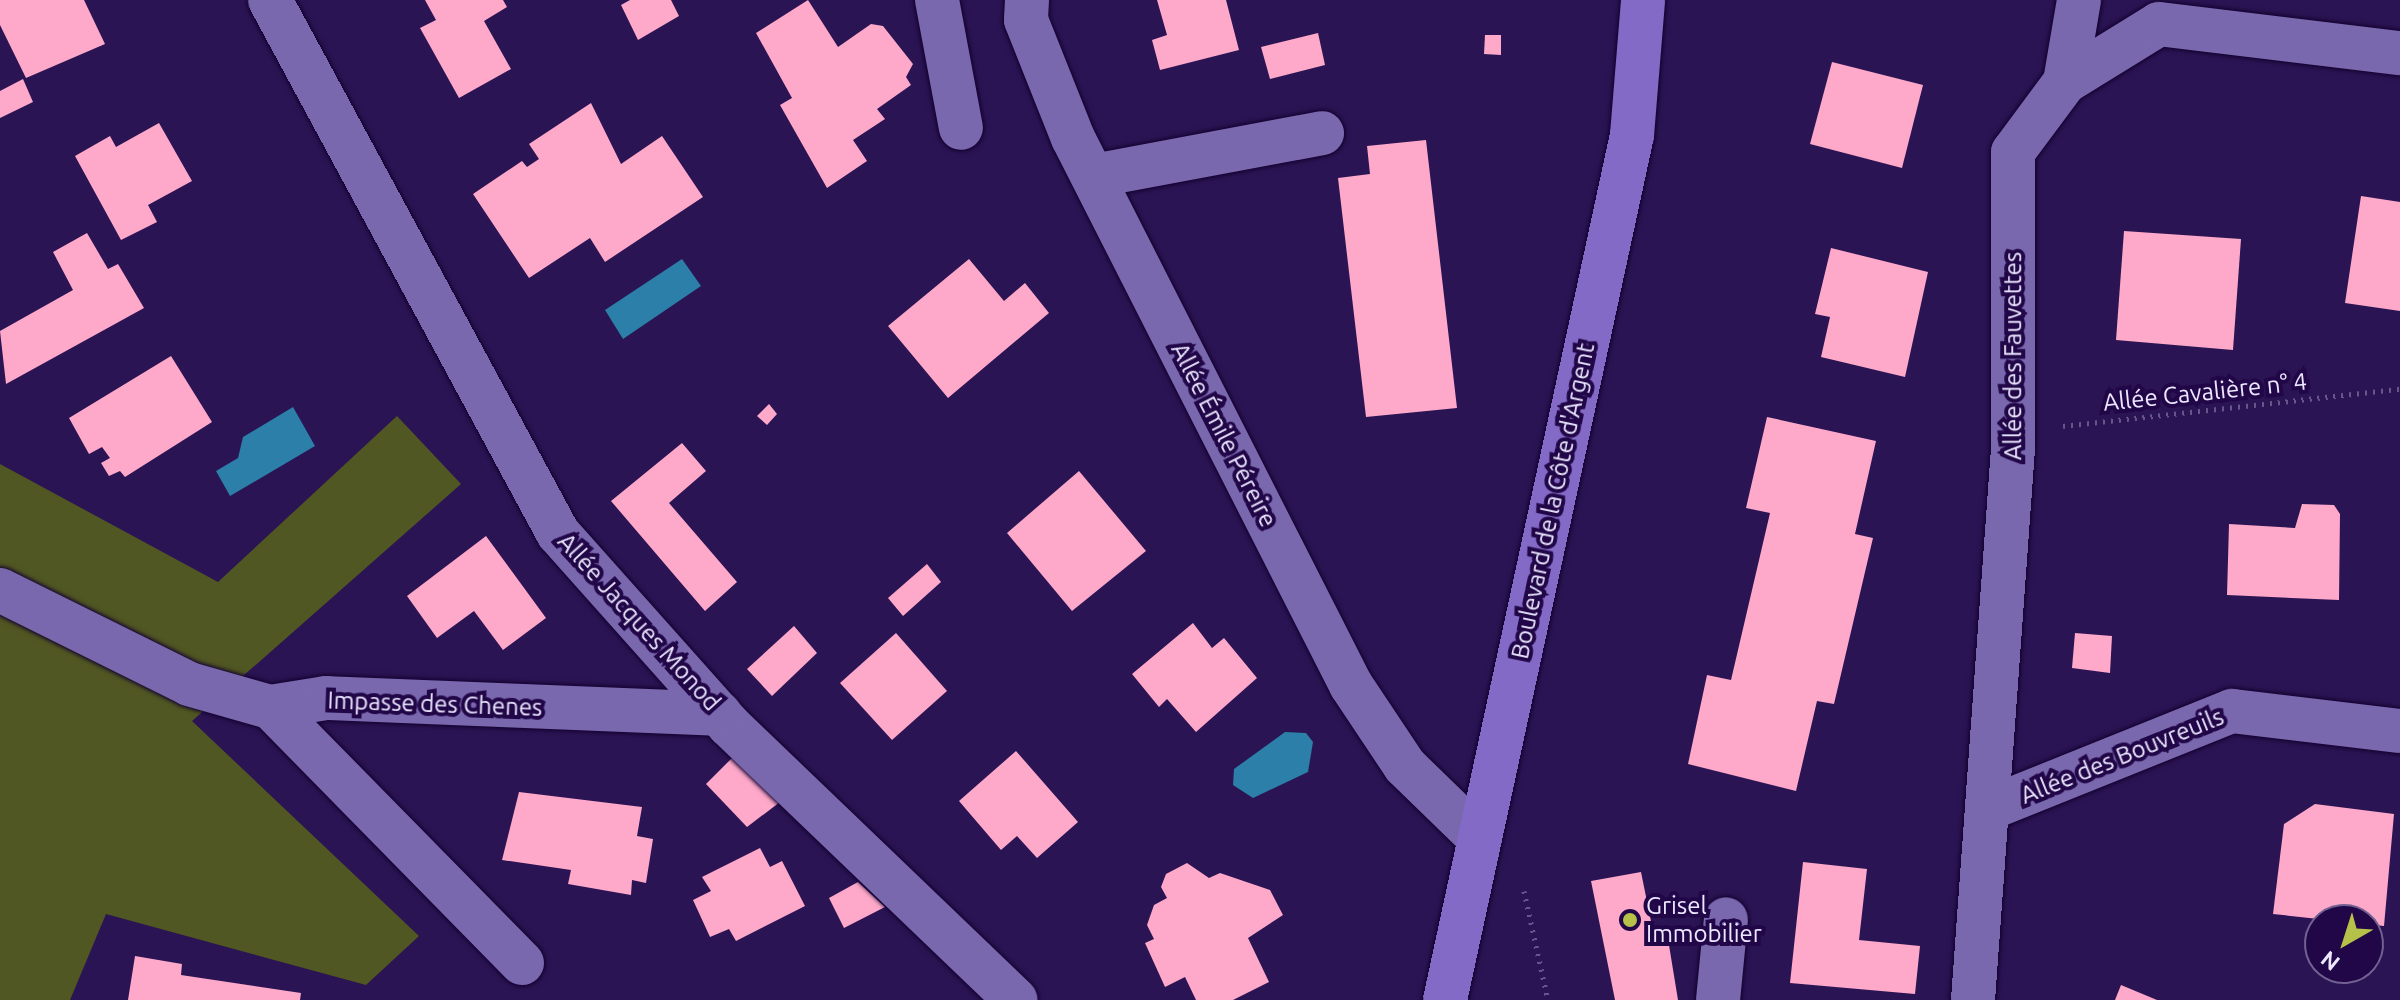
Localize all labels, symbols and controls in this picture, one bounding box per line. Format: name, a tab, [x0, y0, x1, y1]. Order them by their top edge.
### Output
street label: Allée des Fauvettes	[1999, 252, 2027, 460]
street label: Allée Émile Péreire	[1165, 338, 1283, 532]
street label: Boulevard de la Côte d'Argent	[1505, 340, 1601, 662]
street label: Allée Cavalière n° 4	[2102, 367, 2308, 417]
street label: Allée Jacques Monod	[552, 527, 726, 717]
street label: Impasse des Chenes	[327, 686, 543, 722]
street label: Allée des Bouvreuils	[2016, 702, 2228, 810]
place label: Grisel Immobilier	[1646, 892, 1762, 948]
north arrow	[2304, 904, 2384, 984]
marker: Grisel Immobilier	[1621, 911, 1639, 929]
text: N	[2316, 947, 2344, 976]

